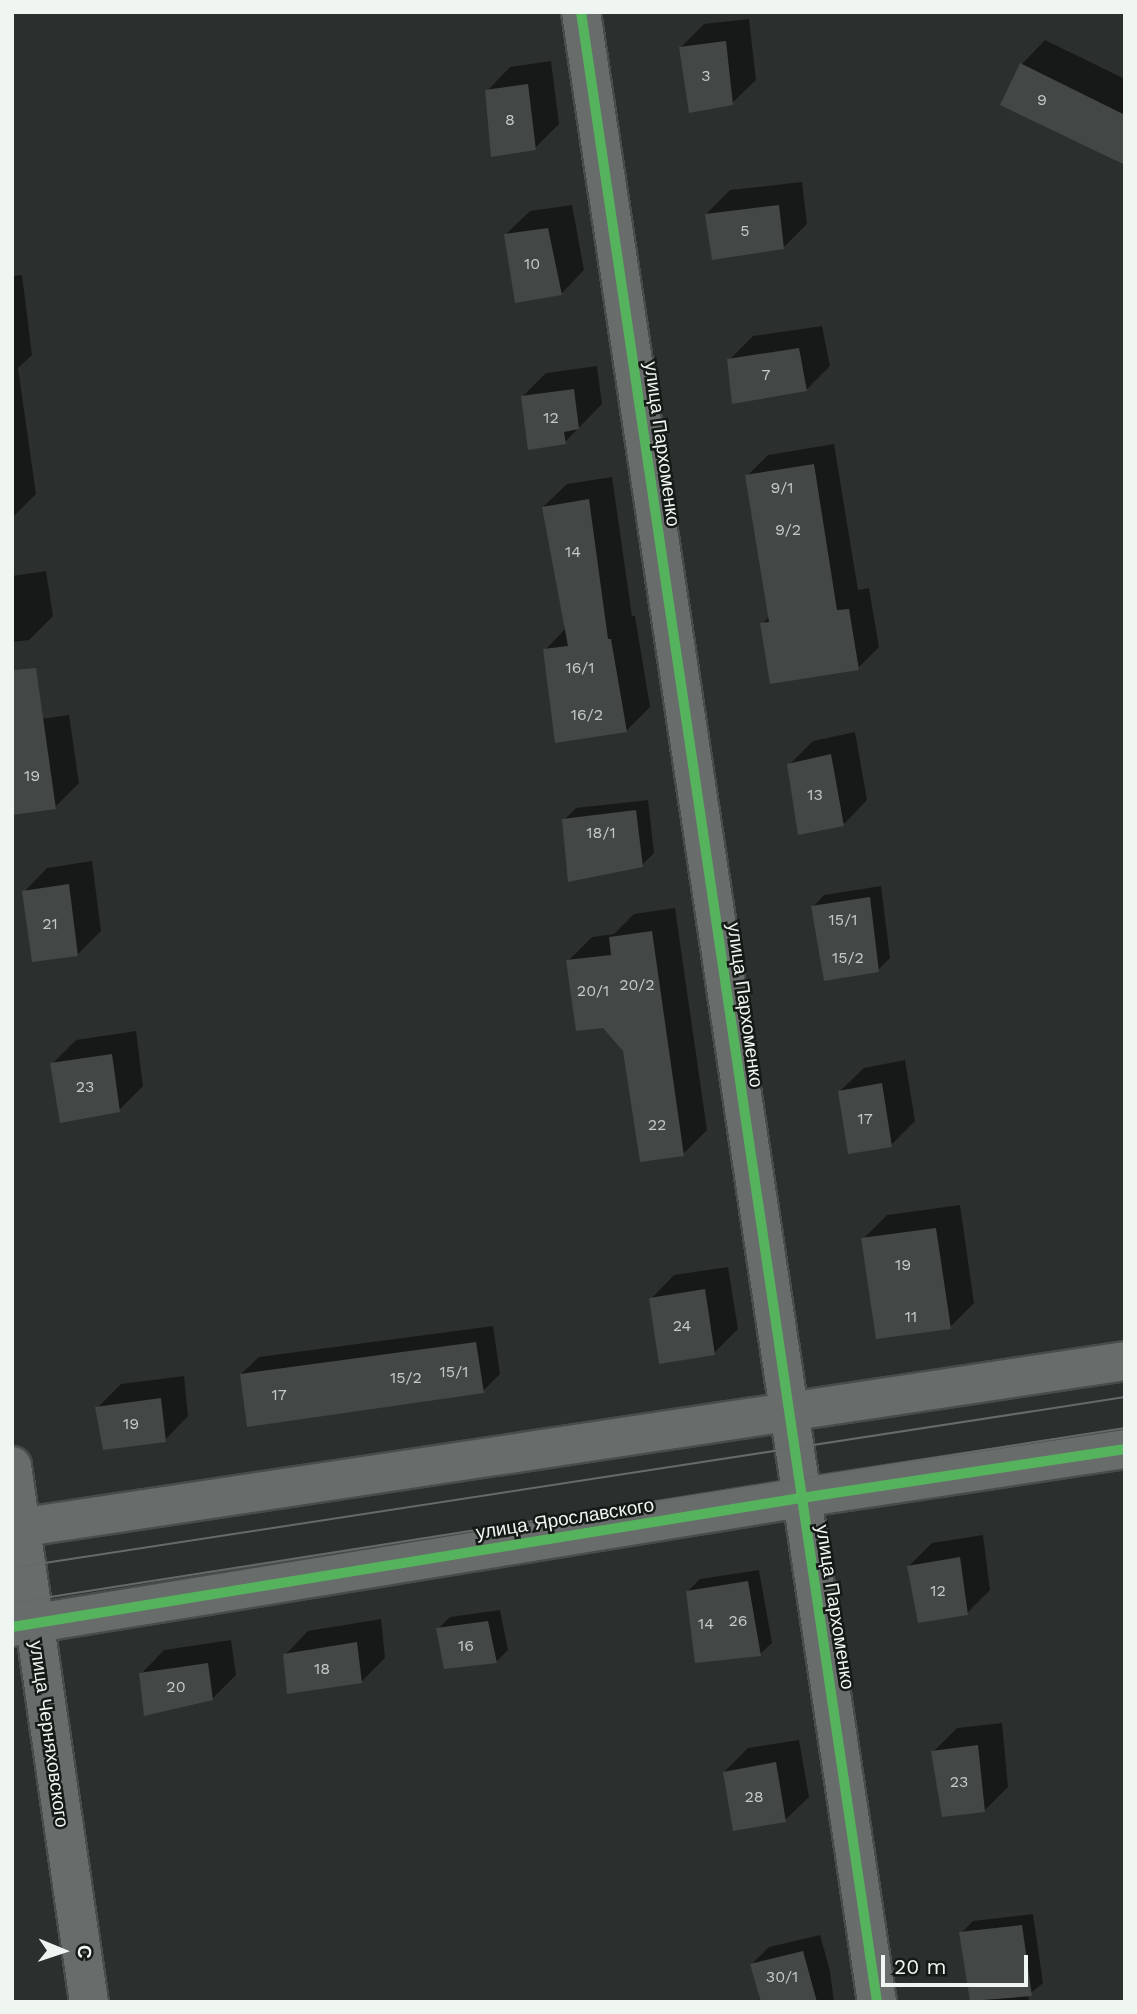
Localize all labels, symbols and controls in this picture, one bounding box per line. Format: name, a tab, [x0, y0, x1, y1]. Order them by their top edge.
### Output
house number: 3	[701, 66, 711, 86]
house number: 9	[1037, 90, 1047, 110]
house number: 8	[505, 110, 515, 130]
house number: 5	[740, 221, 750, 241]
house number: 10	[524, 254, 540, 274]
street label: улица Пархоменко	[639, 360, 685, 528]
house number: 7	[762, 365, 770, 385]
house number: 12	[543, 408, 559, 428]
house number: 9/1	[771, 478, 793, 498]
house number: 9/2	[775, 520, 801, 540]
house number: 14	[565, 542, 581, 562]
house number: 16/1	[565, 658, 595, 678]
house number: 16/2	[571, 705, 603, 725]
house number: 19	[24, 766, 40, 786]
house number: 13	[807, 785, 823, 805]
house number: 18/1	[586, 823, 616, 843]
house number: 15/1	[829, 910, 857, 930]
house number: 21	[42, 914, 58, 934]
street label: улица Пархоменко	[722, 921, 768, 1089]
house number: 15/2	[832, 948, 864, 968]
house number: 20/2	[619, 975, 655, 995]
house number: 20/1	[577, 981, 609, 1001]
house number: 23	[76, 1077, 94, 1097]
house number: 17	[857, 1109, 873, 1129]
house number: 22	[648, 1115, 666, 1135]
house number: 19	[895, 1255, 911, 1275]
house number: 11	[905, 1307, 917, 1327]
house number: 24	[673, 1316, 691, 1336]
house number: 15/1	[440, 1362, 468, 1382]
house number: 15/2	[390, 1368, 422, 1388]
house number: 17	[271, 1385, 287, 1405]
house number: 19	[123, 1414, 139, 1434]
street label: улица Ярославского	[474, 1494, 656, 1544]
street label: улица Пархоменко	[811, 1523, 859, 1691]
house number: 12	[930, 1581, 946, 1601]
house number: 26	[728, 1611, 748, 1631]
house number: 14	[698, 1614, 714, 1634]
house number: 16	[458, 1636, 474, 1656]
street label: улица Черняховского	[25, 1639, 73, 1829]
house number: 18	[314, 1659, 330, 1679]
house number: 20	[166, 1677, 186, 1697]
house number: 23	[950, 1772, 968, 1792]
house number: 28	[744, 1787, 764, 1807]
north arrow	[28, 1916, 98, 1986]
scale bar	[885, 1940, 1032, 1984]
text: С	[73, 1944, 96, 1959]
text: 20 m	[894, 1954, 946, 1979]
house number: 30/1	[766, 1967, 798, 1987]

